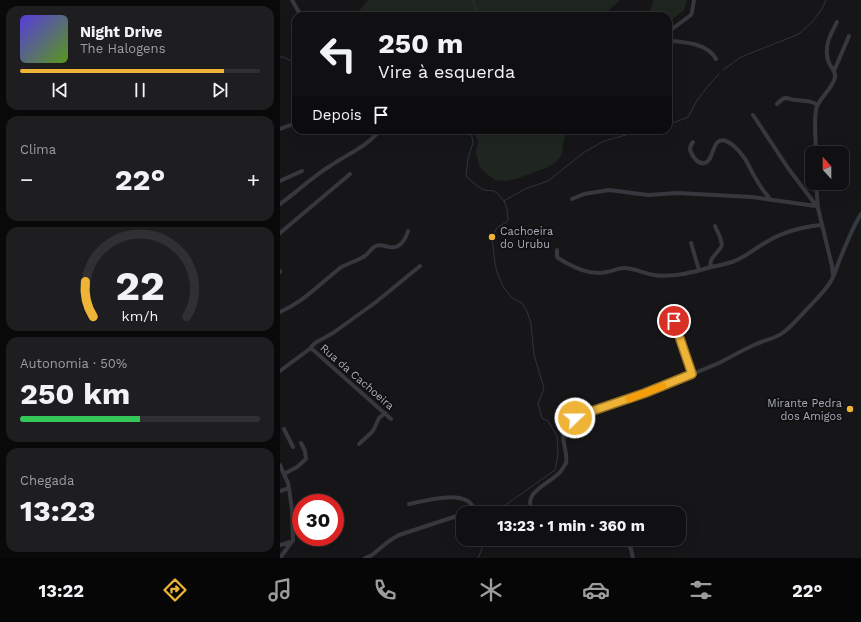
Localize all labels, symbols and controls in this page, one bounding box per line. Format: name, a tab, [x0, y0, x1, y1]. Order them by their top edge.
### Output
text: Night Drive	[80, 23, 163, 41]
text: 250 m	[378, 27, 463, 60]
icon: left	[312, 28, 364, 80]
text: The Halogens	[80, 41, 166, 56]
text: Vire à esquerda	[378, 61, 515, 82]
icon: previous	[49, 79, 71, 101]
icon: pause	[129, 79, 151, 101]
icon: next	[209, 79, 231, 101]
icon: arrive	[370, 104, 392, 126]
text: Depois	[312, 106, 362, 124]
text: Clima	[20, 142, 56, 157]
north arrow	[805, 146, 849, 190]
map controls	[805, 146, 849, 190]
text: 22°	[115, 162, 165, 197]
text: −	[20, 167, 33, 192]
text: +	[247, 167, 260, 192]
place label: Cachoeira do Urubu	[500, 225, 553, 251]
marker: Cachoeira do Urubu	[487, 232, 497, 242]
text: 22	[115, 261, 165, 310]
pin	[657, 304, 691, 338]
text: km/h	[122, 308, 158, 324]
icon: arrive	[663, 310, 685, 332]
street label: Rua da Cachoeira	[317, 341, 397, 413]
text: Autonomia · 50%	[20, 356, 127, 371]
text: 250 km	[20, 376, 130, 411]
position arrow	[554, 397, 596, 439]
place label: Mirante Pedra dos Amigos	[767, 397, 842, 423]
marker: Mirante Pedra dos Amigos	[845, 404, 855, 414]
text: Chegada	[20, 473, 74, 488]
text: 13:23	[20, 493, 95, 528]
speed limit sign: 30	[292, 494, 344, 546]
text: 13:23 · 1 min · 360 m	[497, 517, 645, 535]
icon: directions	[161, 576, 189, 604]
icon: music	[266, 576, 294, 604]
icon: phone	[371, 576, 399, 604]
icon: climate	[477, 576, 505, 604]
icon: car	[582, 576, 610, 604]
icon: filters	[687, 576, 715, 604]
text: 13:22	[39, 580, 84, 601]
text: 22°	[792, 580, 822, 601]

